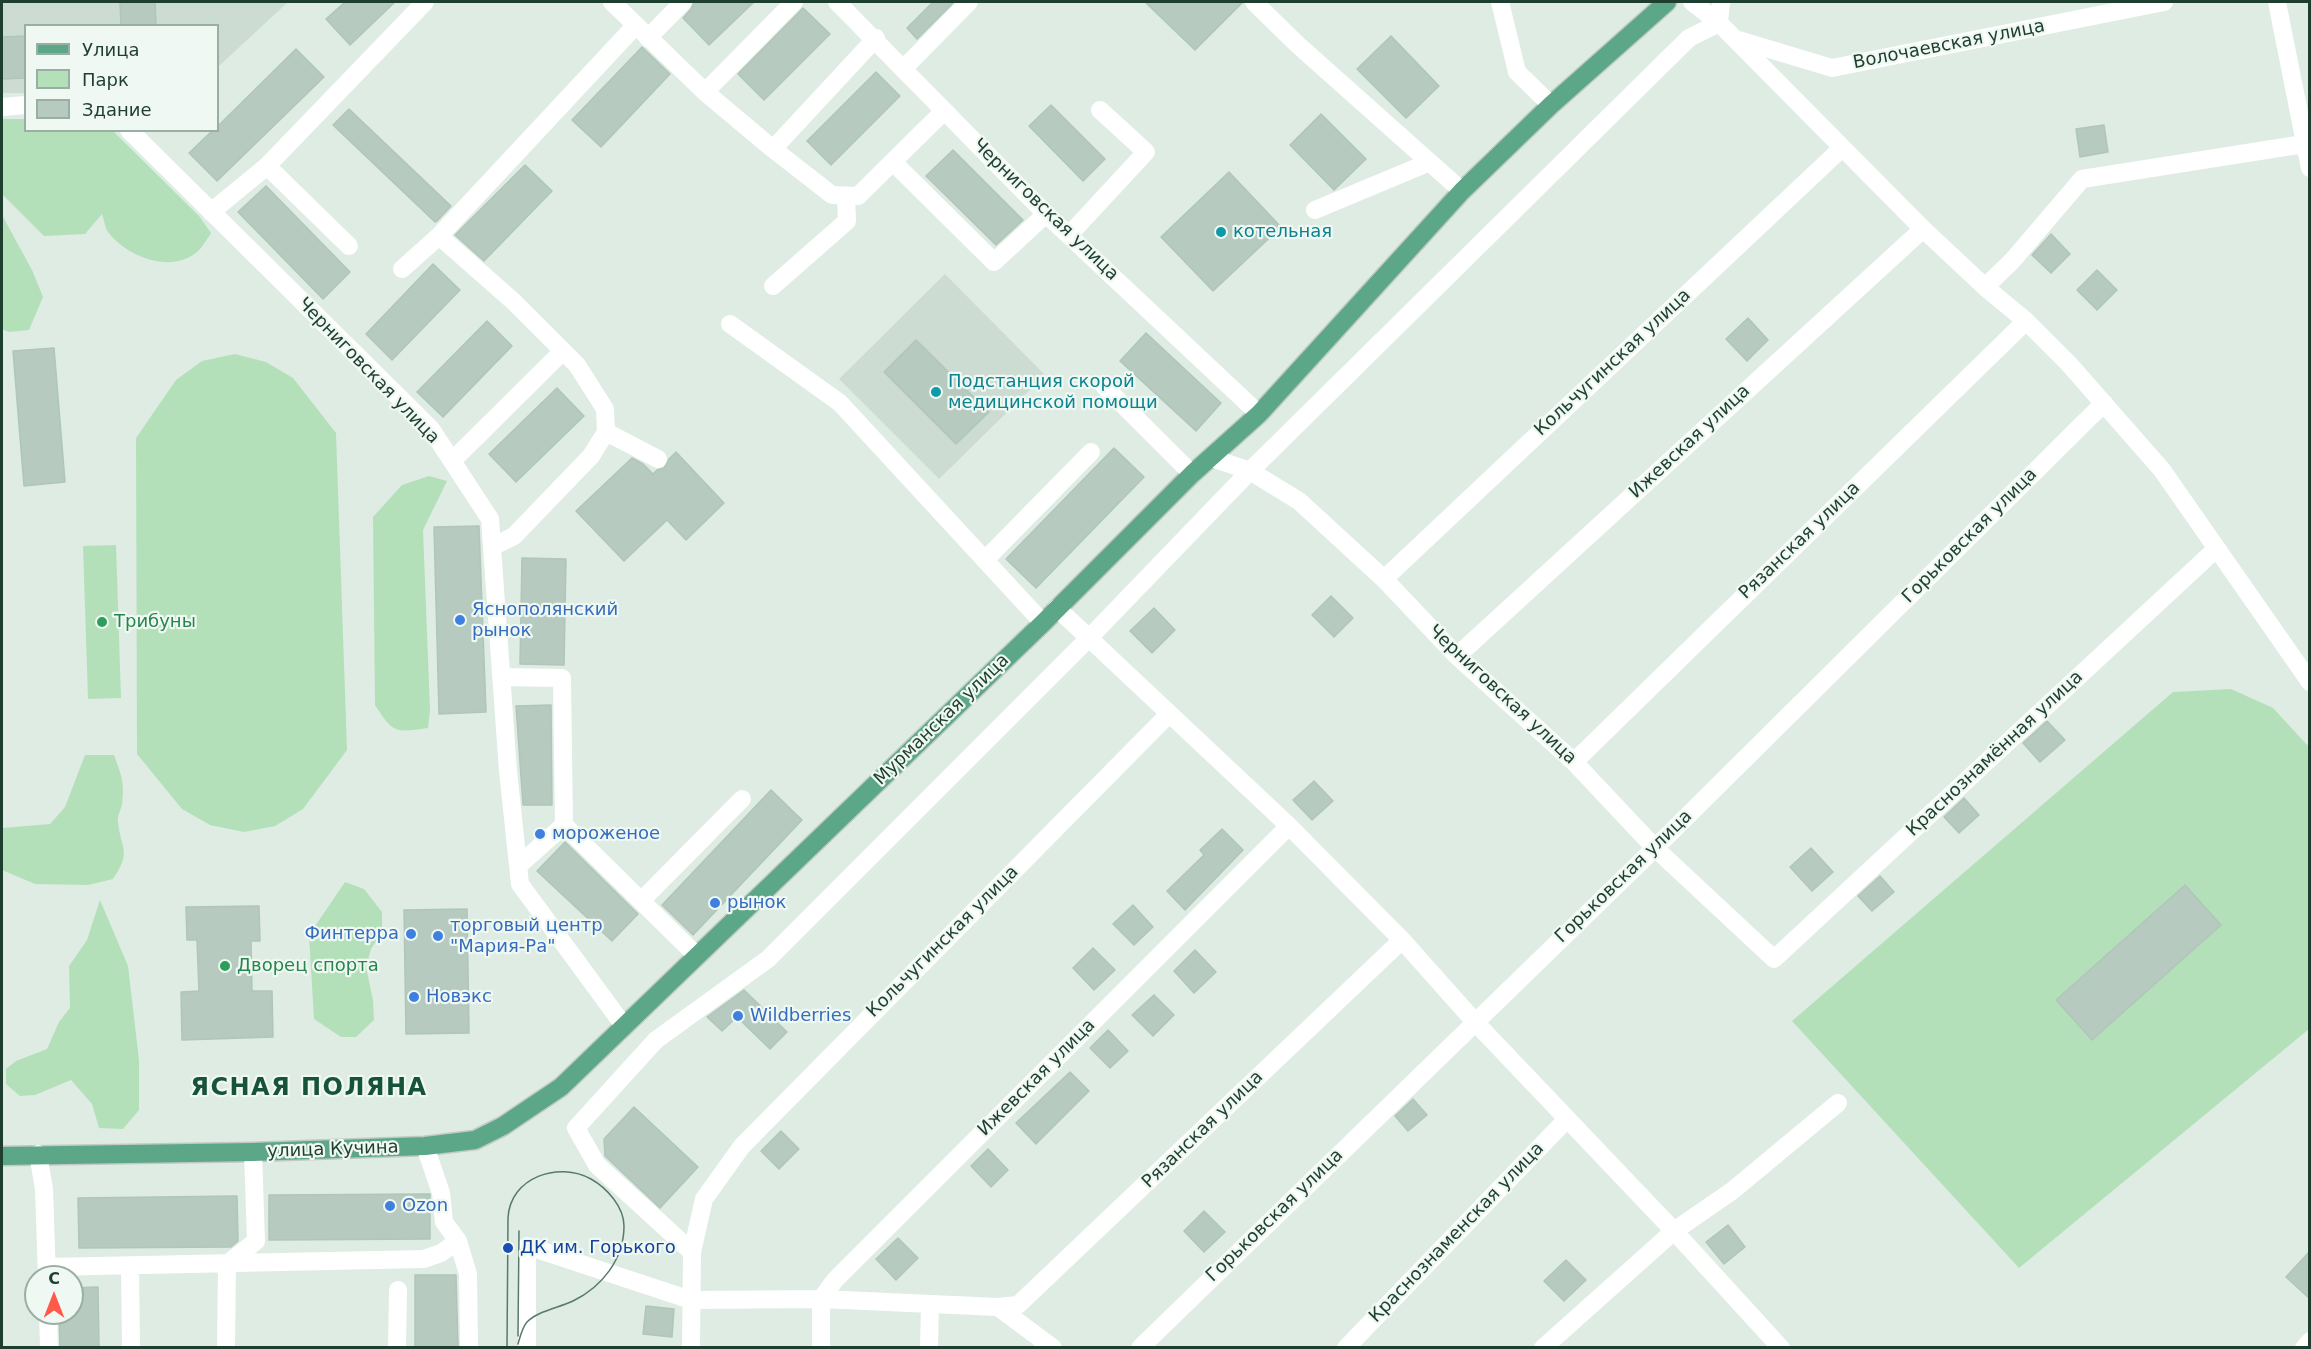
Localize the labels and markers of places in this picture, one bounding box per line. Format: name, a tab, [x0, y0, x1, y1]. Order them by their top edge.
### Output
place label: котельная	[1233, 221, 1332, 243]
marker: котельная	[1214, 225, 1228, 239]
place label: Подстанция скорой медицинской помощи	[948, 371, 1158, 413]
marker: Подстанция скорой медицинской помощи	[929, 385, 943, 399]
place label: Яснополянский рынок	[472, 599, 618, 642]
place label: Трибуны	[114, 611, 196, 633]
marker: Яснополянский рынок	[453, 613, 467, 627]
marker: Трибуны	[95, 615, 109, 629]
place label: мороженое	[552, 823, 660, 845]
marker: мороженое	[533, 827, 547, 841]
place label: рынок	[727, 892, 786, 914]
marker: рынок	[708, 896, 722, 910]
place label: торговый центр "Мария-Ра"	[450, 915, 603, 958]
place label: Финтерра	[305, 923, 399, 945]
marker: Финтерра	[404, 927, 418, 941]
marker: торговый центр "Мария-Ра"	[431, 929, 445, 943]
place label: Дворец спорта	[237, 955, 379, 977]
marker: Дворец спорта	[218, 959, 232, 973]
place label: Новэкс	[426, 986, 492, 1008]
marker: Новэкс	[407, 990, 421, 1004]
place label: Wildberries	[750, 1005, 851, 1027]
marker: Wildberries	[731, 1009, 745, 1023]
place label: Ozon	[402, 1195, 448, 1217]
marker: Ozon	[383, 1199, 397, 1213]
place label: ДК им. Горького	[520, 1237, 676, 1259]
marker: ДК им. Горького	[501, 1241, 515, 1255]

